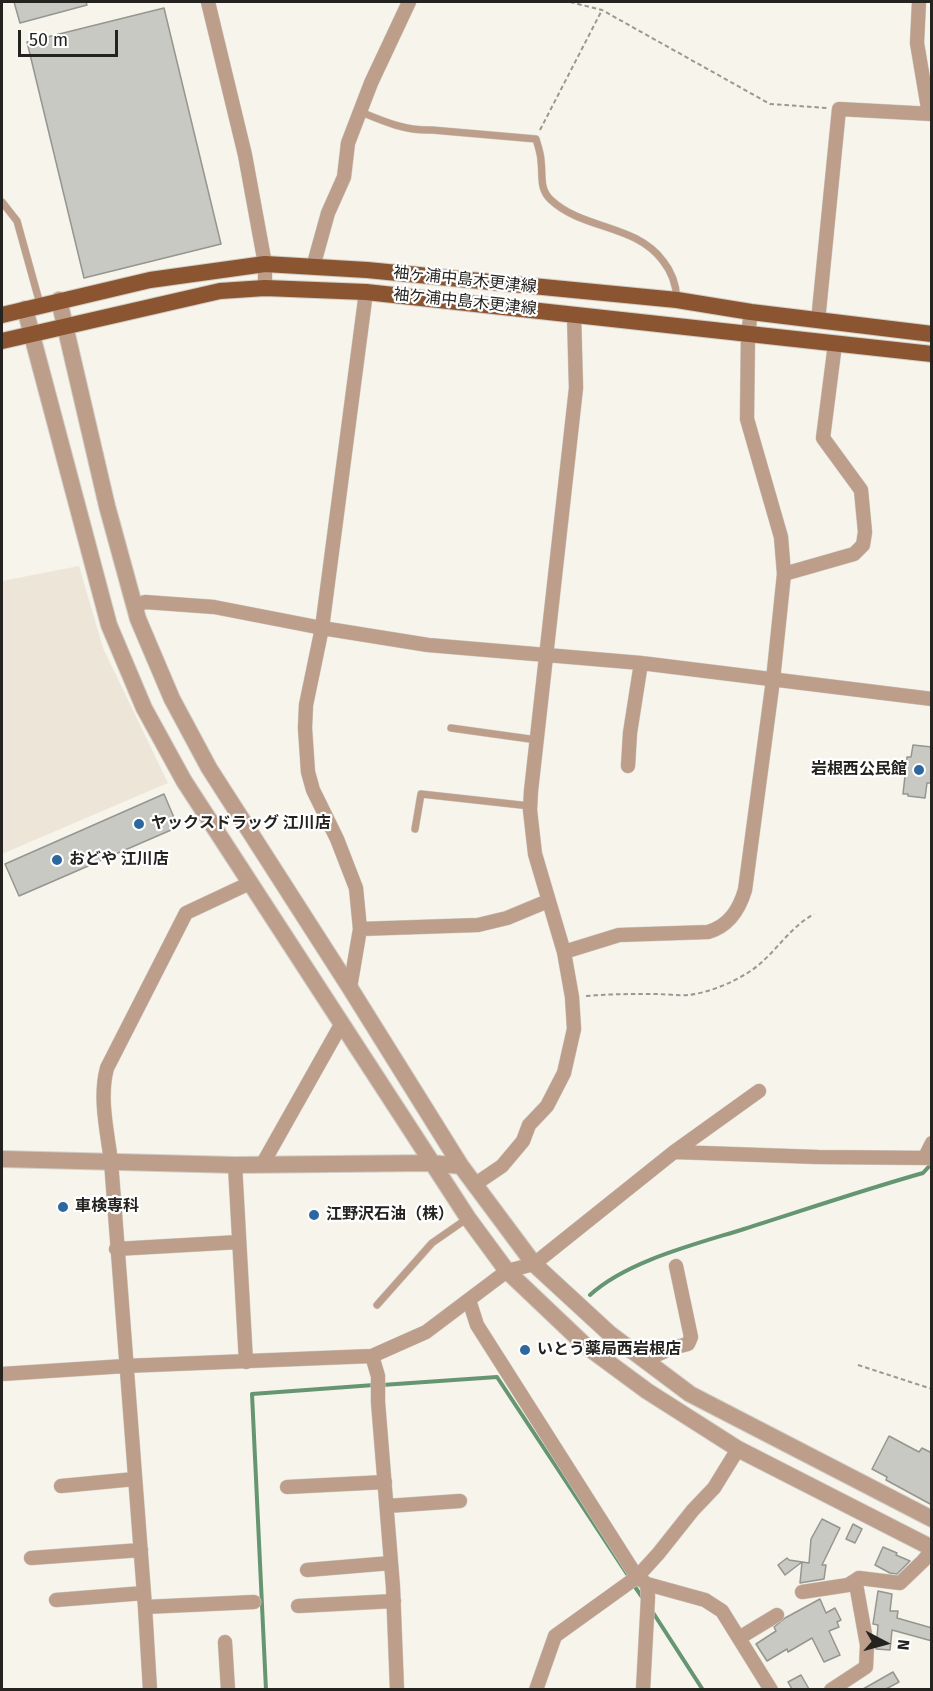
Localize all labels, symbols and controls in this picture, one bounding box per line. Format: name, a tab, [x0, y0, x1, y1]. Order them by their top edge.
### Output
scale bar	[21, 18, 122, 56]
text: 50 m	[29, 29, 68, 51]
street label: 袖ヶ浦中島木更津線	[392, 263, 538, 297]
street label: 袖ケ浦中島木更津線	[392, 285, 538, 319]
place label: 岩根西公民館	[811, 760, 907, 780]
marker: 岩根西公民館	[912, 763, 926, 777]
place label: ヤックスドラッグ 江川店	[151, 814, 331, 834]
marker: ヤックスドラッグ 江川店	[132, 817, 146, 831]
place label: おどや 江川店	[69, 850, 169, 870]
marker: おどや 江川店	[50, 853, 64, 867]
place label: 車検専科	[75, 1197, 139, 1217]
marker: 車検専科	[56, 1200, 70, 1214]
place label: 江野沢石油（株）	[326, 1205, 454, 1225]
marker: 江野沢石油（株）	[307, 1208, 321, 1222]
place label: いとう薬局西岩根店	[537, 1340, 681, 1360]
marker: いとう薬局西岩根店	[518, 1343, 532, 1357]
north arrow	[855, 1613, 915, 1673]
text: N	[893, 1639, 913, 1651]

